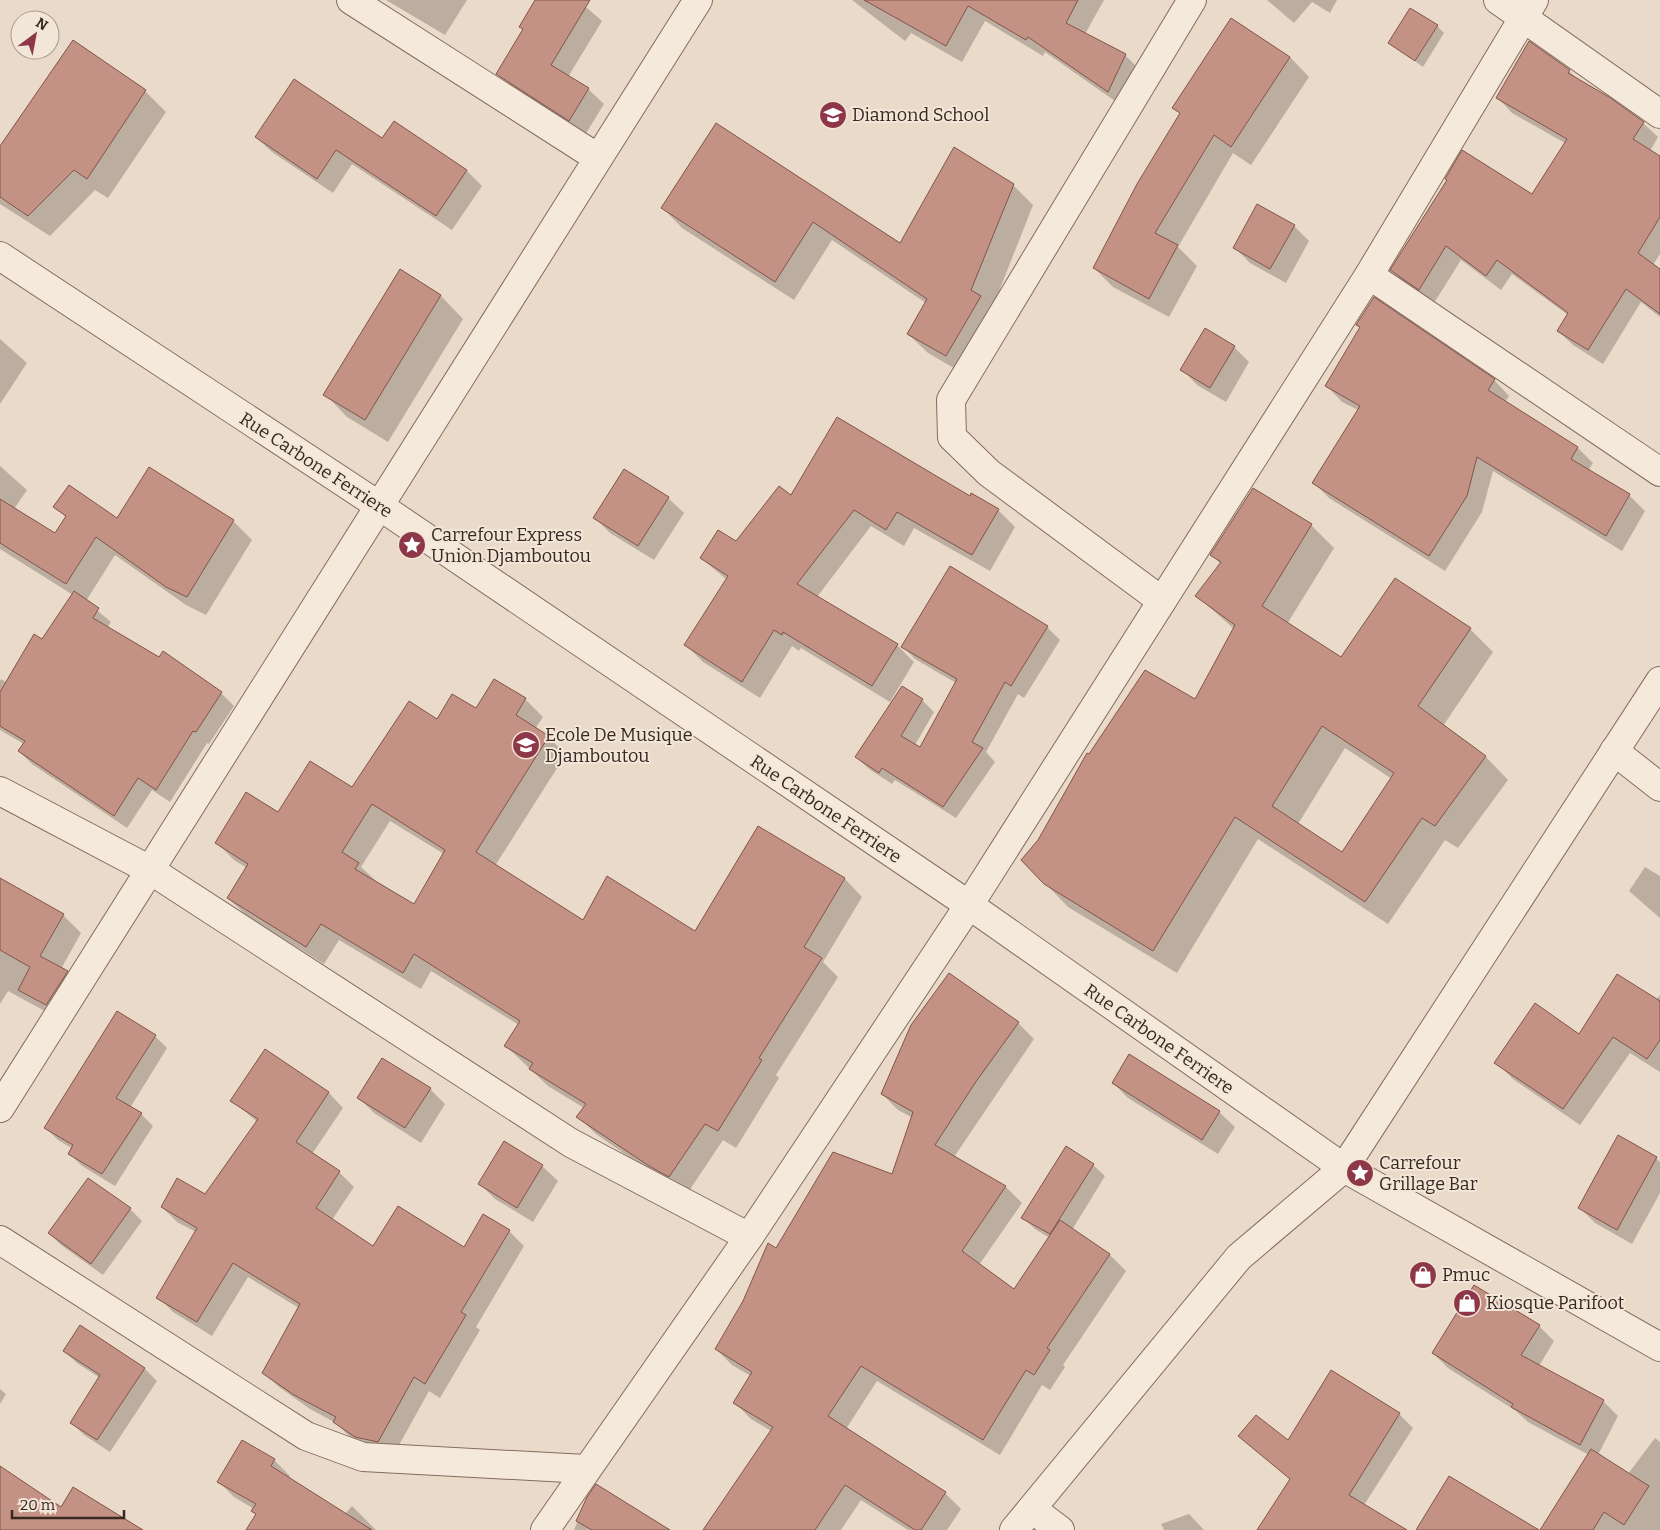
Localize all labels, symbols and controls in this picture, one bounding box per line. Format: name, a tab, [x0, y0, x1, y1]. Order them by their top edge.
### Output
north arrow	[10, 10, 60, 60]
text: N	[33, 14, 51, 35]
school or university icon: Diamond School	[818, 100, 848, 130]
place label: Diamond School	[852, 104, 989, 126]
street label: Rue Carbone Ferriere	[236, 407, 396, 523]
place label: Carrefour Express Union Djamboutou	[431, 524, 591, 567]
place icon: Carrefour Express Union Djamboutou	[397, 530, 427, 560]
place label: Ecole De Musique Djamboutou	[545, 724, 693, 767]
school or university icon: Ecole De Musique Djamboutou	[511, 730, 541, 760]
street label: Rue Carbone Ferriere	[746, 750, 906, 868]
street label: Rue Carbone Ferriere	[1080, 979, 1238, 1099]
place label: Carrefour Grillage Bar	[1379, 1152, 1478, 1195]
place icon: Carrefour Grillage Bar	[1345, 1158, 1375, 1188]
shop icon: Pmuc	[1408, 1260, 1438, 1290]
place label: Pmuc	[1442, 1264, 1490, 1286]
shop icon: Kiosque Parifoot	[1452, 1288, 1482, 1318]
place label: Kiosque Parifoot	[1486, 1292, 1625, 1314]
scale bar	[12, 1488, 125, 1520]
text: 20 m	[20, 1496, 56, 1514]

